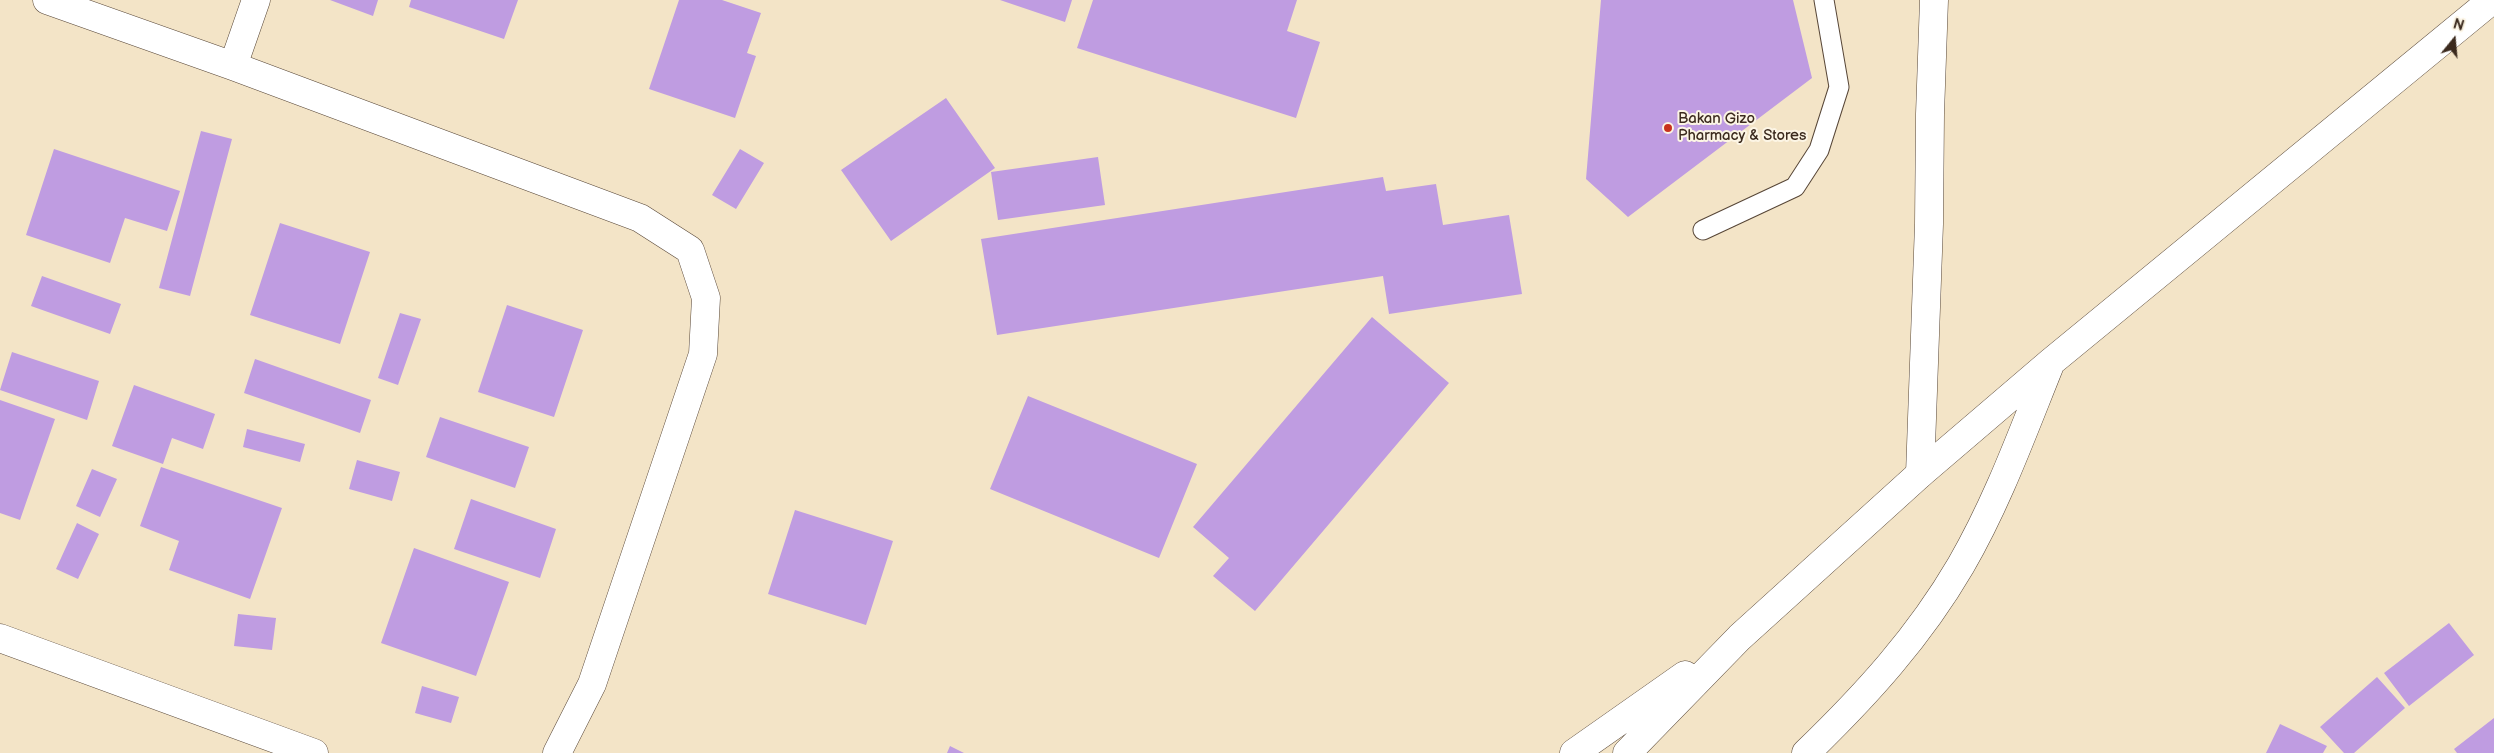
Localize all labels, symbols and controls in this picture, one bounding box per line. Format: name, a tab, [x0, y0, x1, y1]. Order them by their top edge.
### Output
north arrow	[2429, 15, 2479, 65]
text: N	[2451, 16, 2466, 35]
place label: Bakan Gizo Pharmacy & Stores	[1678, 110, 1806, 145]
marker: Bakan Gizo Pharmacy & Stores	[1662, 122, 1674, 134]

